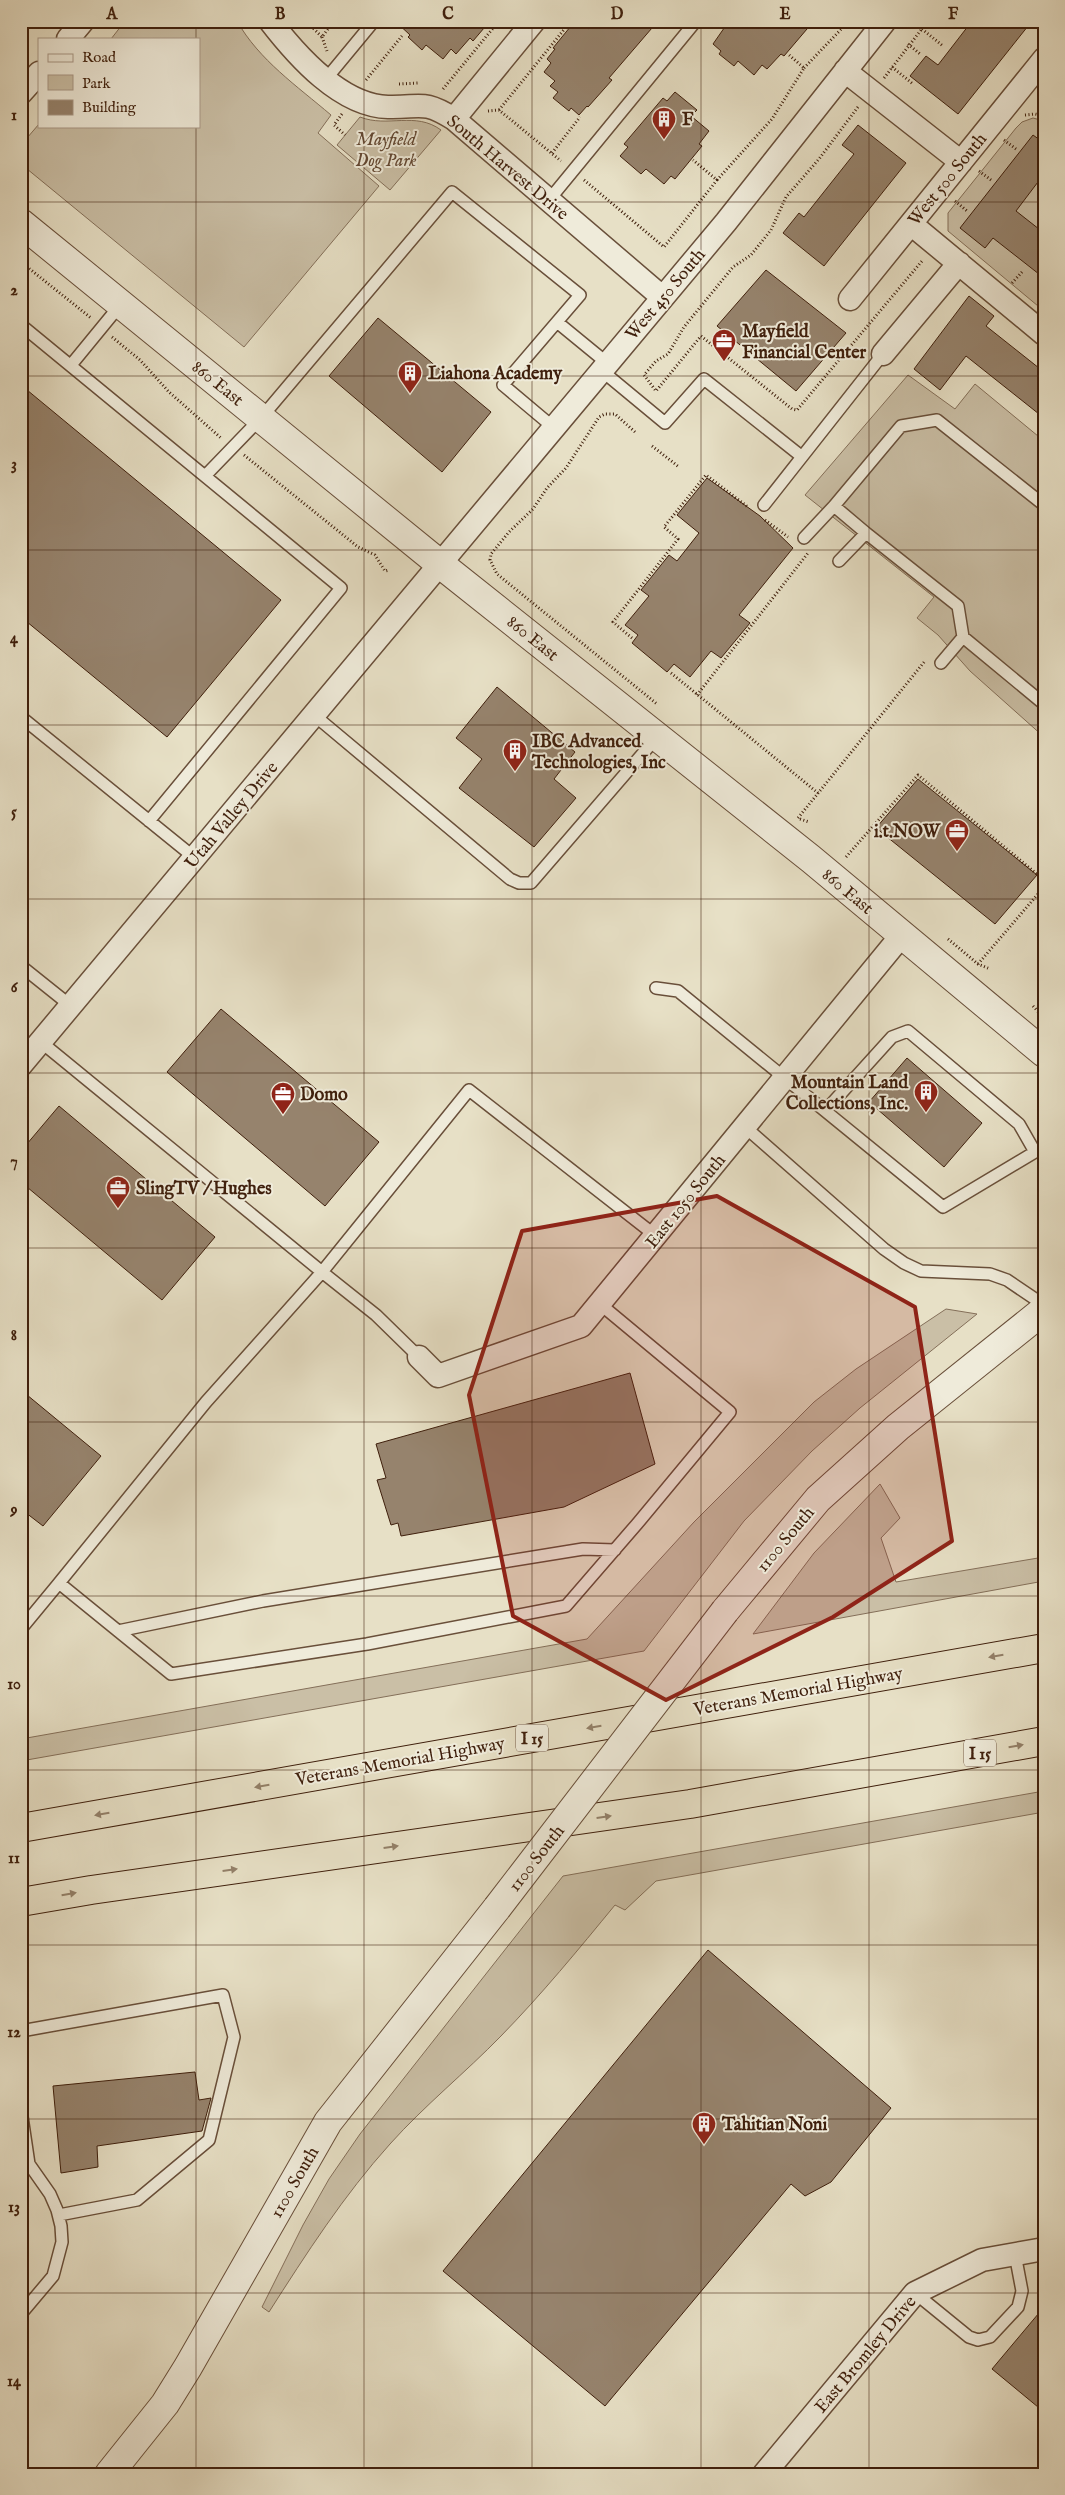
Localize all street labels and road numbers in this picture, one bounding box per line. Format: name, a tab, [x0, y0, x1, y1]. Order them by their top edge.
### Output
street label: South Harvest Drive	[441, 110, 573, 226]
street label: West 500 South	[904, 128, 993, 231]
street label: West 450 South	[621, 244, 712, 346]
street label: 860 East	[186, 356, 248, 412]
street label: 860 East	[501, 611, 563, 667]
street label: Utah Valley Drive	[180, 757, 284, 874]
street label: 860 East	[817, 864, 877, 920]
street label: East 1050 South	[641, 1150, 732, 1254]
street label: 1100 South	[752, 1502, 821, 1578]
street label: Veterans Memorial Highway	[691, 1663, 905, 1722]
road number: I 15	[516, 1725, 548, 1752]
street label: Veterans Memorial Highway	[293, 1733, 507, 1792]
road number: I 15	[964, 1740, 996, 1766]
street label: 1100 South	[504, 1820, 571, 1897]
street label: 1100 South	[266, 2142, 325, 2223]
street label: East Bromley Drive	[810, 2291, 922, 2419]

